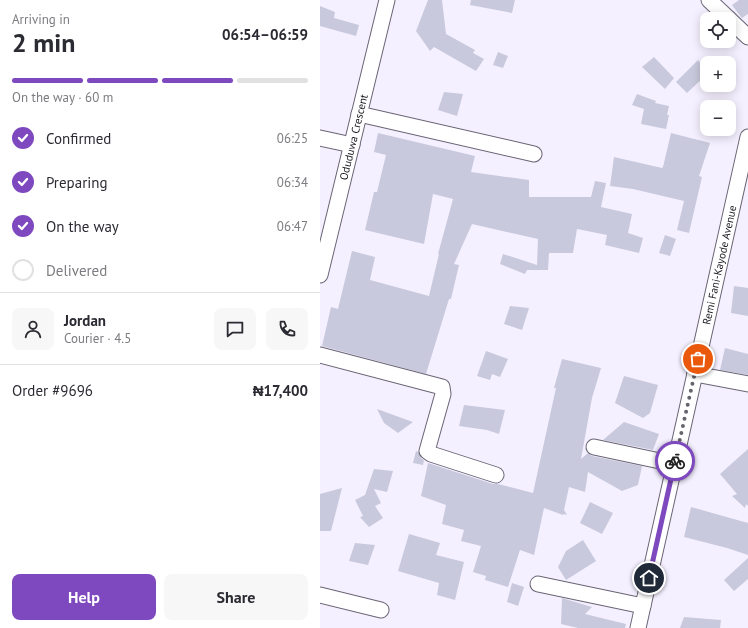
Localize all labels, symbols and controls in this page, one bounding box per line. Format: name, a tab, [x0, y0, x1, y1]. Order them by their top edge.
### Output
text: Arriving in	[12, 11, 70, 28]
map controls	[700, 12, 736, 136]
button: locate	[700, 12, 736, 48]
text: 06:54–06:59	[222, 25, 308, 44]
text: 2 min	[12, 26, 75, 59]
button: +	[700, 56, 736, 92]
text: On the way · 60 m	[12, 89, 113, 106]
street label: Oduduwa Crescent	[336, 92, 371, 181]
button: −	[700, 100, 736, 136]
icon: check	[12, 127, 34, 149]
text: Confirmed	[46, 129, 111, 148]
text: 06:25	[277, 130, 308, 147]
icon: check	[12, 171, 34, 193]
text: Preparing	[46, 173, 108, 192]
text: 06:34	[277, 174, 308, 191]
street label: Remi Fani-Kayode Avenue	[699, 204, 740, 326]
icon: check	[12, 215, 34, 237]
text: On the way	[46, 217, 119, 236]
text: 06:47	[277, 218, 308, 235]
text: Delivered	[46, 261, 107, 280]
button: person	[12, 308, 54, 350]
button: chat	[214, 308, 256, 350]
button: phone	[266, 308, 308, 350]
text: Jordan	[64, 311, 106, 330]
text: Courier · 4.5	[64, 330, 131, 347]
pin	[681, 342, 715, 376]
icon: bag	[687, 348, 709, 370]
text: Order #9696	[12, 381, 93, 400]
text: ₦17,400	[253, 381, 308, 400]
courier	[655, 441, 695, 481]
icon: bike	[664, 450, 686, 472]
pin	[632, 561, 666, 595]
icon: home	[638, 567, 660, 589]
button: Help	[12, 574, 156, 620]
button: Share	[164, 574, 308, 620]

